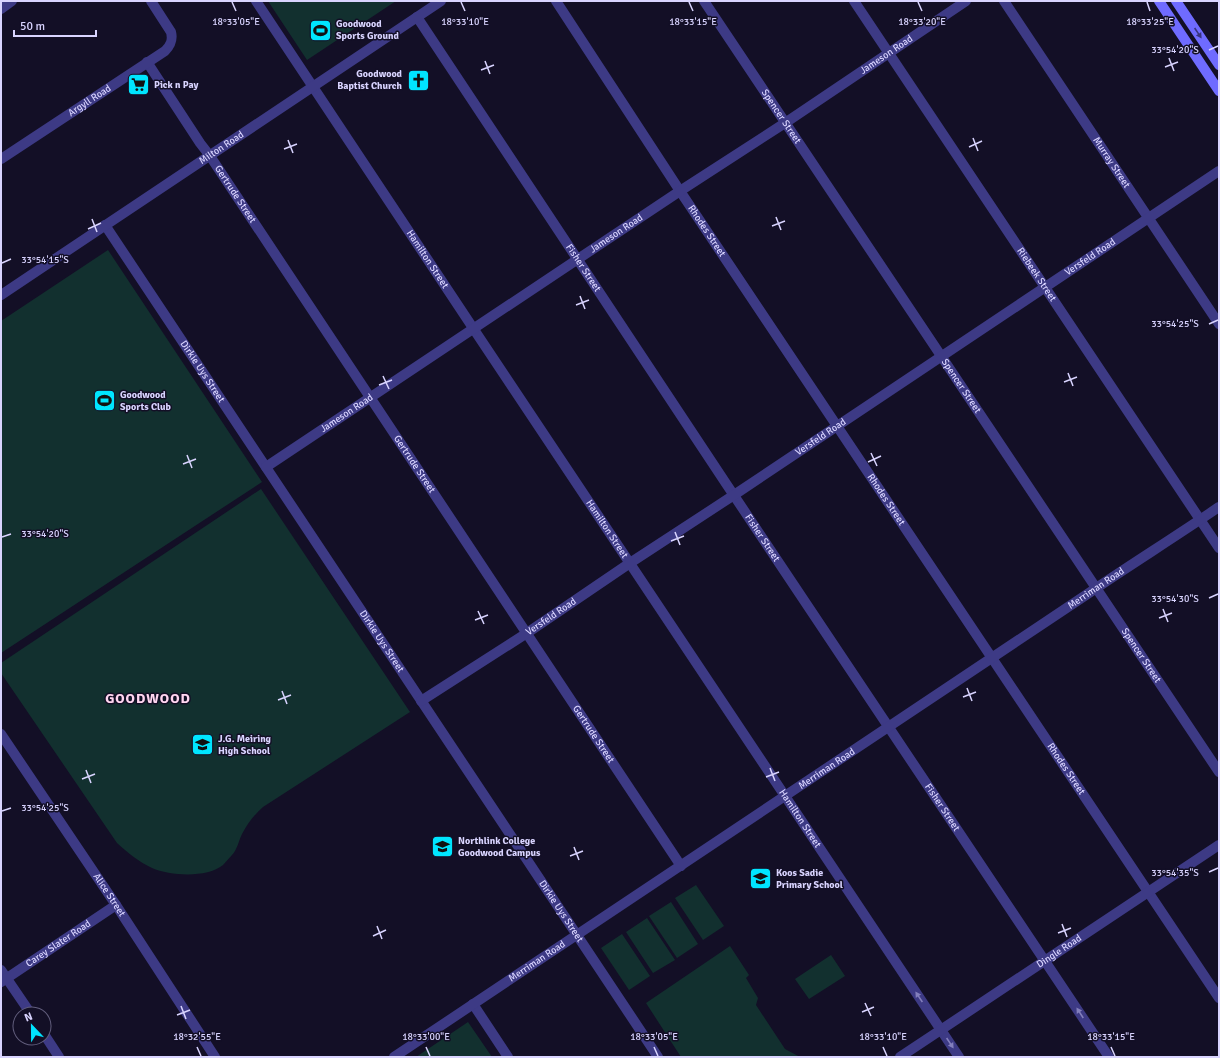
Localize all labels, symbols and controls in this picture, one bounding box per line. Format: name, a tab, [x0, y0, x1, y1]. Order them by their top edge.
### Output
scale bar	[14, 12, 96, 38]
text: 18°33'05"E	[212, 16, 260, 28]
text: 18°33'10"E	[441, 16, 489, 28]
text: 18°33'15"E	[669, 16, 717, 28]
text: 18°33'20"E	[898, 16, 946, 28]
text: 18°33'25"E	[1126, 16, 1174, 28]
sports icon: Goodwood Sports Ground	[307, 17, 333, 43]
place label: Goodwood Sports Ground	[336, 18, 399, 42]
text: 50 m	[20, 19, 45, 34]
one-way arrow	[1194, 28, 1202, 38]
street label: Jameson Road	[858, 33, 915, 77]
text: 33°54'20"S	[1151, 44, 1199, 56]
church icon: Goodwood Baptist Church	[405, 67, 431, 93]
place label: Goodwood Baptist Church	[337, 68, 403, 92]
supermarket icon: Pick n Pay	[125, 72, 151, 98]
place label: Pick n Pay	[154, 79, 198, 91]
street label: Argyll Road	[66, 82, 113, 119]
street label: Spencer Street	[759, 87, 804, 147]
street label: Milton Road	[197, 129, 246, 167]
street label: Murray Street	[1090, 135, 1133, 191]
street label: Gertrude Street	[212, 163, 259, 226]
street label: Rhodes Street	[685, 203, 729, 260]
street label: Jameson Road	[588, 212, 645, 255]
street label: Hamilton Street	[404, 228, 451, 291]
street label: Versfeld Road	[1062, 236, 1118, 278]
street label: Fisher Street	[563, 242, 604, 295]
street label: Riebeek Street	[1014, 245, 1059, 304]
text: 33°54'15"S	[21, 254, 69, 266]
text: 33°54'25"S	[1151, 318, 1199, 330]
street label: Dirkie Uys Street	[178, 338, 228, 405]
street label: Spencer Street	[939, 356, 984, 416]
sports icon: Goodwood Sports Club	[92, 388, 118, 414]
place label: Goodwood Sports Club	[120, 389, 171, 413]
street label: Jameson Road	[318, 391, 375, 435]
street label: Versfeld Road	[793, 416, 848, 458]
street label: Gertrude Street	[391, 433, 438, 496]
street label: Rhodes Street	[865, 471, 908, 528]
street label: Hamilton Street	[583, 497, 631, 561]
street label: Fisher Street	[742, 512, 783, 564]
text: 33°54'20"S	[21, 528, 69, 540]
street label: Merriman Road	[1065, 565, 1126, 612]
text: 33°54'30"S	[1151, 593, 1199, 605]
street label: Versfeld Road	[523, 595, 579, 638]
street label: Dirkie Uys Street	[357, 608, 407, 675]
street label: Spencer Street	[1119, 626, 1164, 685]
district label: GOODWOOD	[105, 690, 191, 707]
street label: Gertrude Street	[570, 703, 617, 766]
school or university icon: J.G. Meiring High School	[189, 732, 215, 758]
place label: J.G. Meiring High School	[218, 733, 272, 757]
street label: Rhodes Street	[1045, 741, 1088, 798]
street label: Merriman Road	[796, 746, 857, 792]
street label: Fisher Street	[922, 781, 963, 834]
street label: Hamilton Street	[776, 787, 824, 850]
text: 33°54'25"S	[21, 802, 69, 814]
school or university icon: Northlink College Goodwood Campus	[430, 834, 456, 860]
place label: Northlink College Goodwood Campus	[458, 835, 541, 859]
school or university icon: Koos Sadie Primary School	[747, 866, 773, 892]
place label: Koos Sadie Primary School	[776, 867, 843, 891]
text: 33°54'35"S	[1151, 867, 1199, 879]
street label: Alice Street	[90, 871, 128, 919]
street label: Dirkie Uys Street	[536, 878, 586, 945]
street label: Carey Slater Road	[24, 918, 93, 970]
street label: Dingle Road	[1034, 932, 1084, 970]
street label: Merriman Road	[506, 938, 567, 984]
one-way arrow	[915, 991, 923, 1002]
north arrow	[12, 1006, 52, 1046]
one-way arrow	[1076, 1008, 1084, 1018]
text: N	[22, 1010, 34, 1025]
text: 18°32'55"E	[173, 1031, 221, 1043]
text: 18°33'00"E	[402, 1031, 450, 1043]
text: 18°33'05"E	[630, 1031, 678, 1043]
text: 18°33'10"E	[859, 1031, 907, 1043]
text: 18°33'15"E	[1087, 1031, 1135, 1043]
one-way arrow	[946, 1038, 954, 1048]

